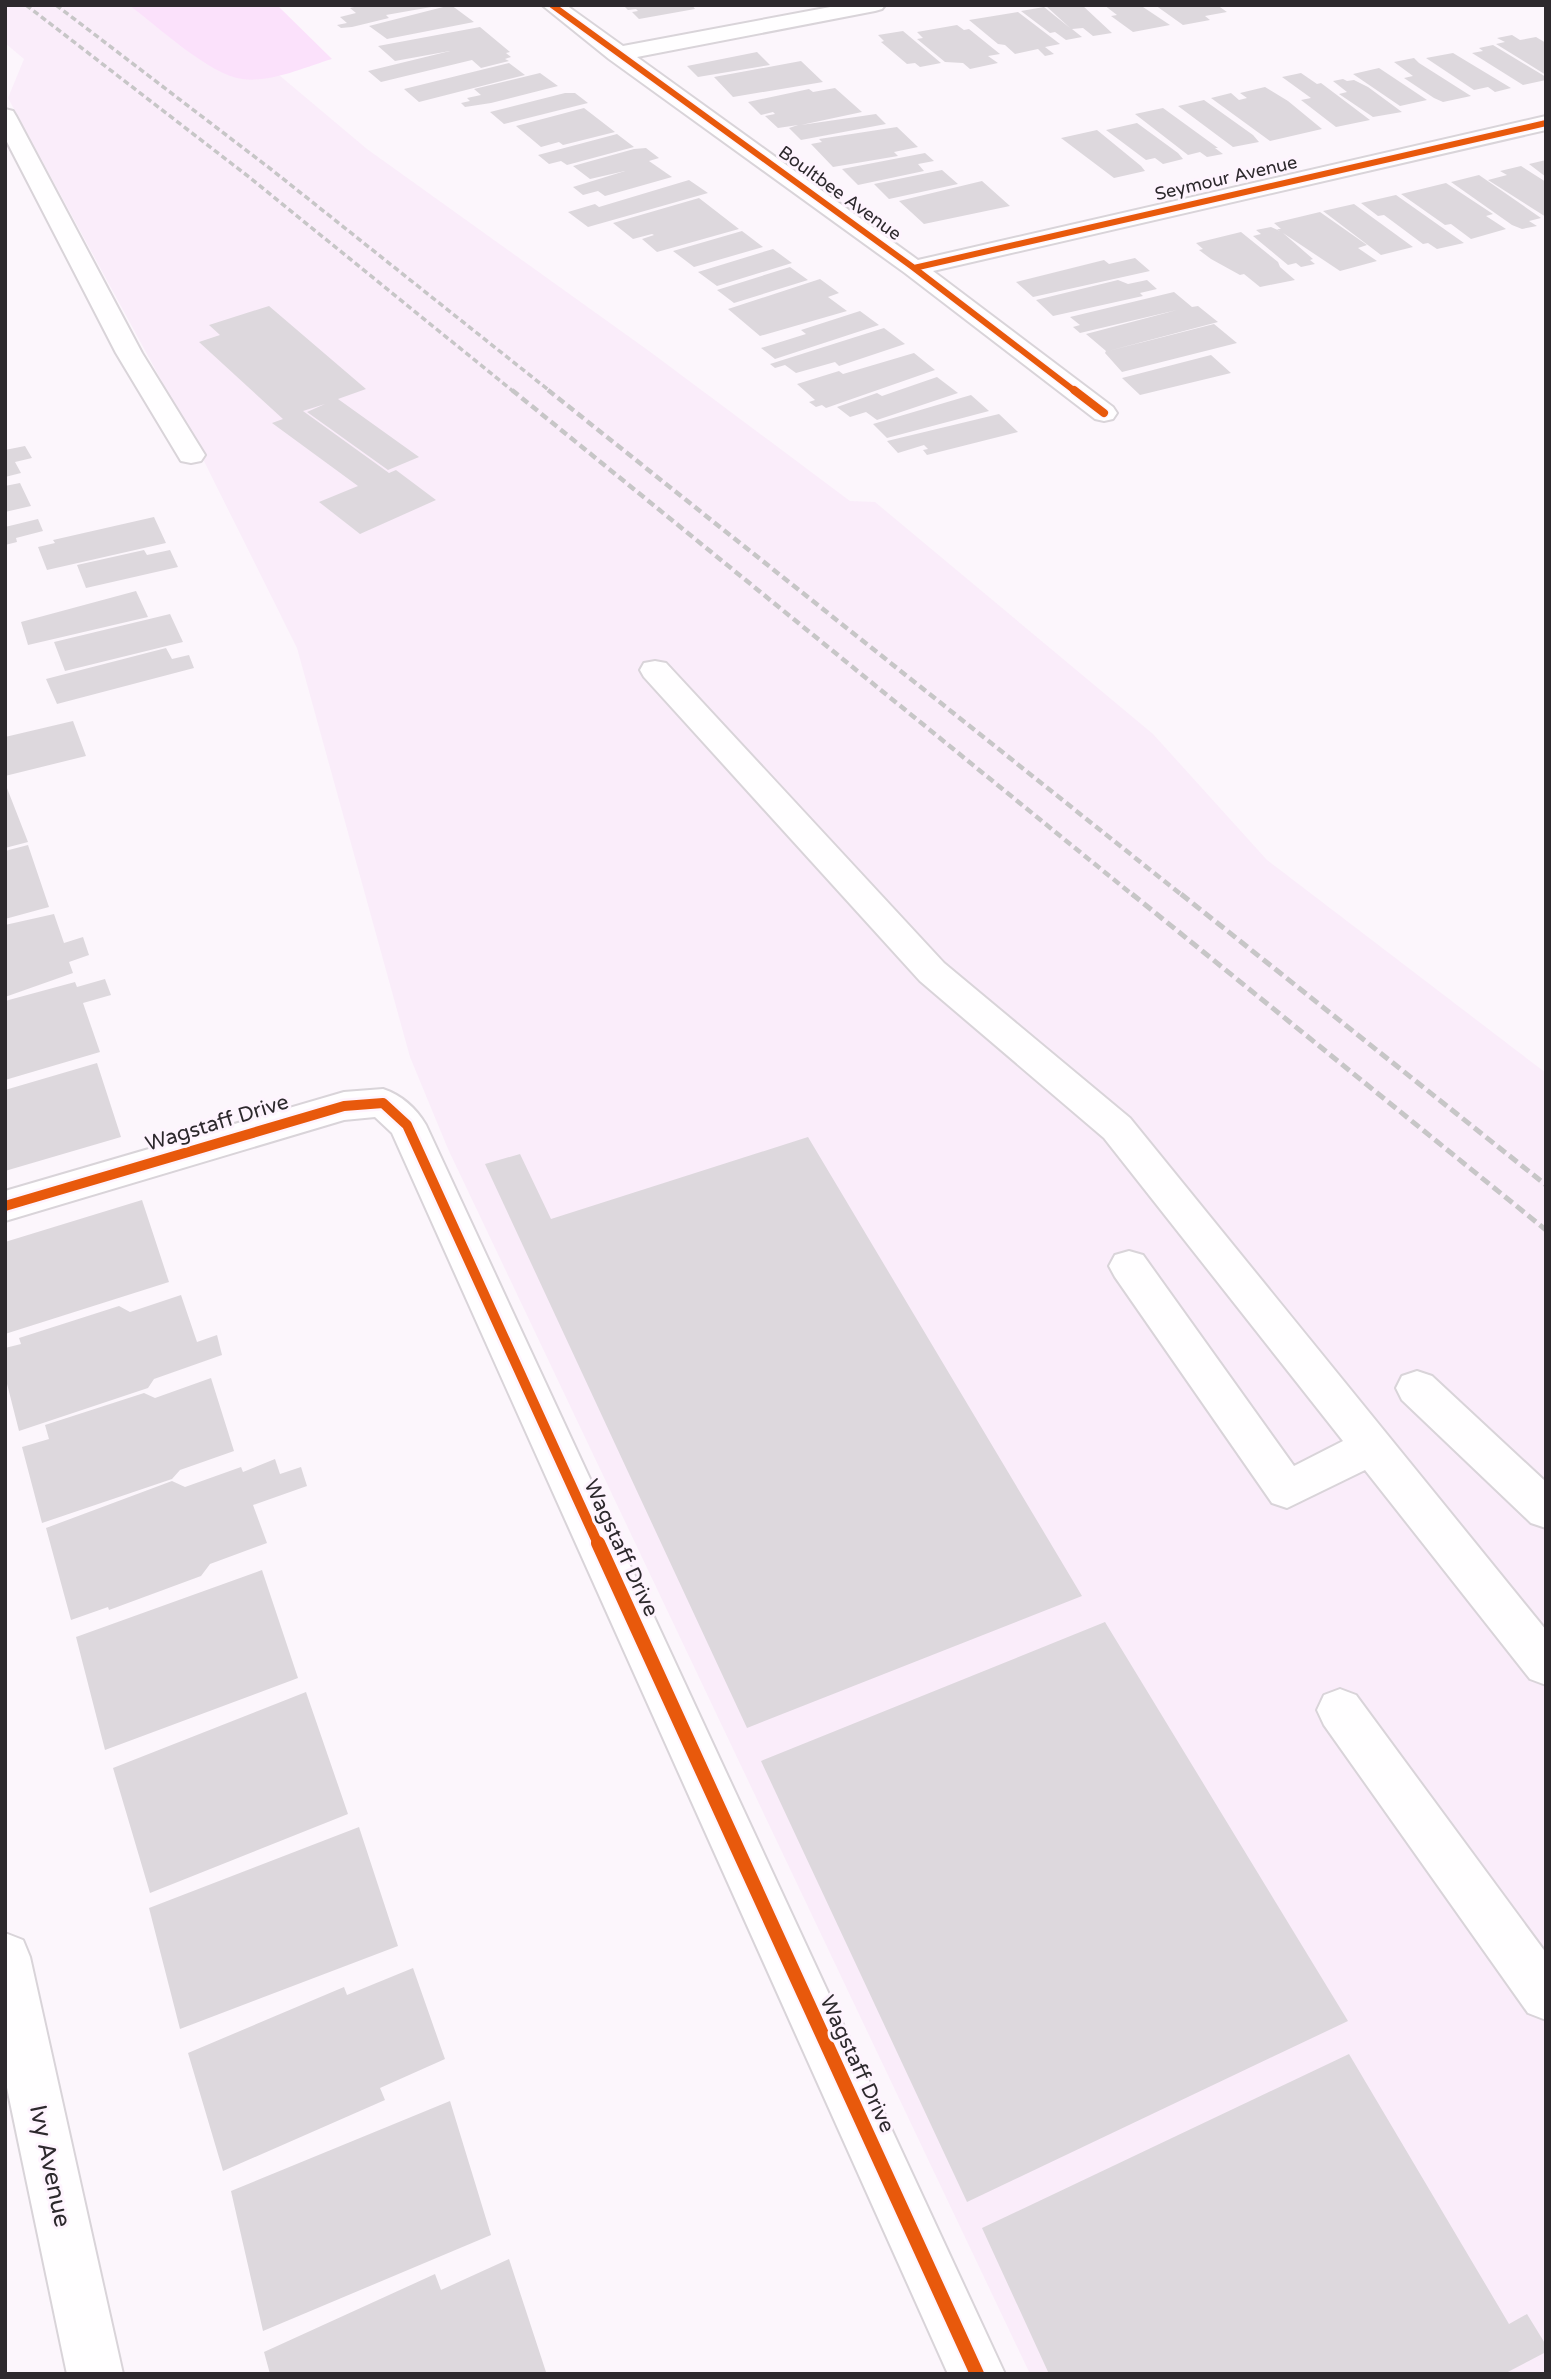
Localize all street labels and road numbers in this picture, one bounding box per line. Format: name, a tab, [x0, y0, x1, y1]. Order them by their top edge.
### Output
street label: Boultbee Avenue	[774, 141, 906, 245]
street label: Seymour Avenue	[1153, 151, 1299, 205]
street label: Wagstaff Drive	[142, 1089, 292, 1157]
street label: Wagstaff Drive	[578, 1475, 664, 1621]
street label: Wagstaff Drive	[814, 1991, 900, 2137]
street label: Ivy Avenue	[23, 2102, 77, 2230]

